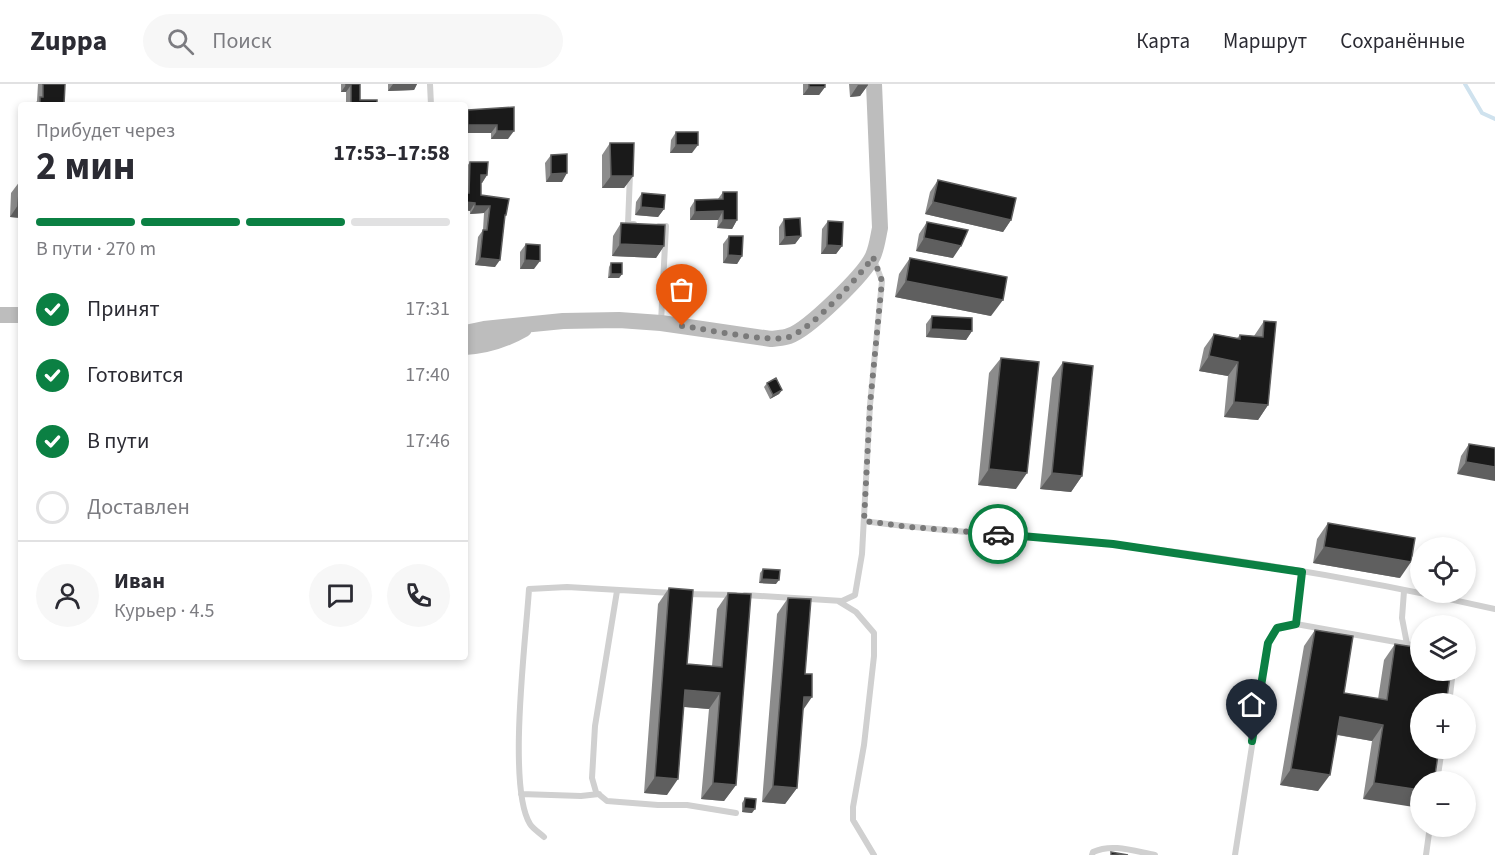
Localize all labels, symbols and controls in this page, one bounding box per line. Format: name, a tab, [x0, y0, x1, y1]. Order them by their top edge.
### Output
search box	[143, 14, 563, 68]
text: Zuppa	[30, 21, 107, 61]
icon: search	[164, 25, 197, 58]
text: Поиск	[212, 25, 272, 57]
text: Карта	[1136, 26, 1190, 56]
text: Маршрут	[1223, 26, 1307, 56]
text: Сохранённые	[1340, 26, 1465, 56]
text: Прибудет через	[36, 117, 175, 145]
text: 17:53–17:58	[333, 137, 450, 169]
text: 2 мин	[36, 139, 136, 195]
text: В пути · 270 m	[36, 235, 156, 263]
pin	[656, 264, 707, 326]
icon: bag	[665, 273, 698, 306]
icon: check	[36, 293, 69, 326]
text: Принят	[87, 293, 160, 325]
text: 17:31	[405, 295, 450, 323]
icon: check	[36, 359, 69, 392]
text: Готовится	[87, 359, 184, 391]
text: 17:40	[405, 361, 450, 389]
icon: check	[36, 425, 69, 458]
text: В пути	[87, 425, 149, 457]
text: 17:46	[405, 427, 450, 455]
text: Доставлен	[87, 491, 190, 523]
courier	[968, 504, 1028, 564]
icon: car	[982, 518, 1015, 551]
map controls	[1410, 537, 1476, 837]
button: locate	[1410, 537, 1476, 603]
button: person	[36, 564, 99, 627]
button: chat	[309, 564, 372, 627]
button: phone	[387, 564, 450, 627]
text: Иван	[114, 565, 165, 597]
text: Курьер · 4.5	[114, 597, 214, 625]
button: layers	[1410, 615, 1476, 681]
pin	[1226, 679, 1277, 741]
icon: home	[1235, 688, 1268, 721]
button: +	[1410, 693, 1476, 759]
button: −	[1410, 771, 1476, 837]

